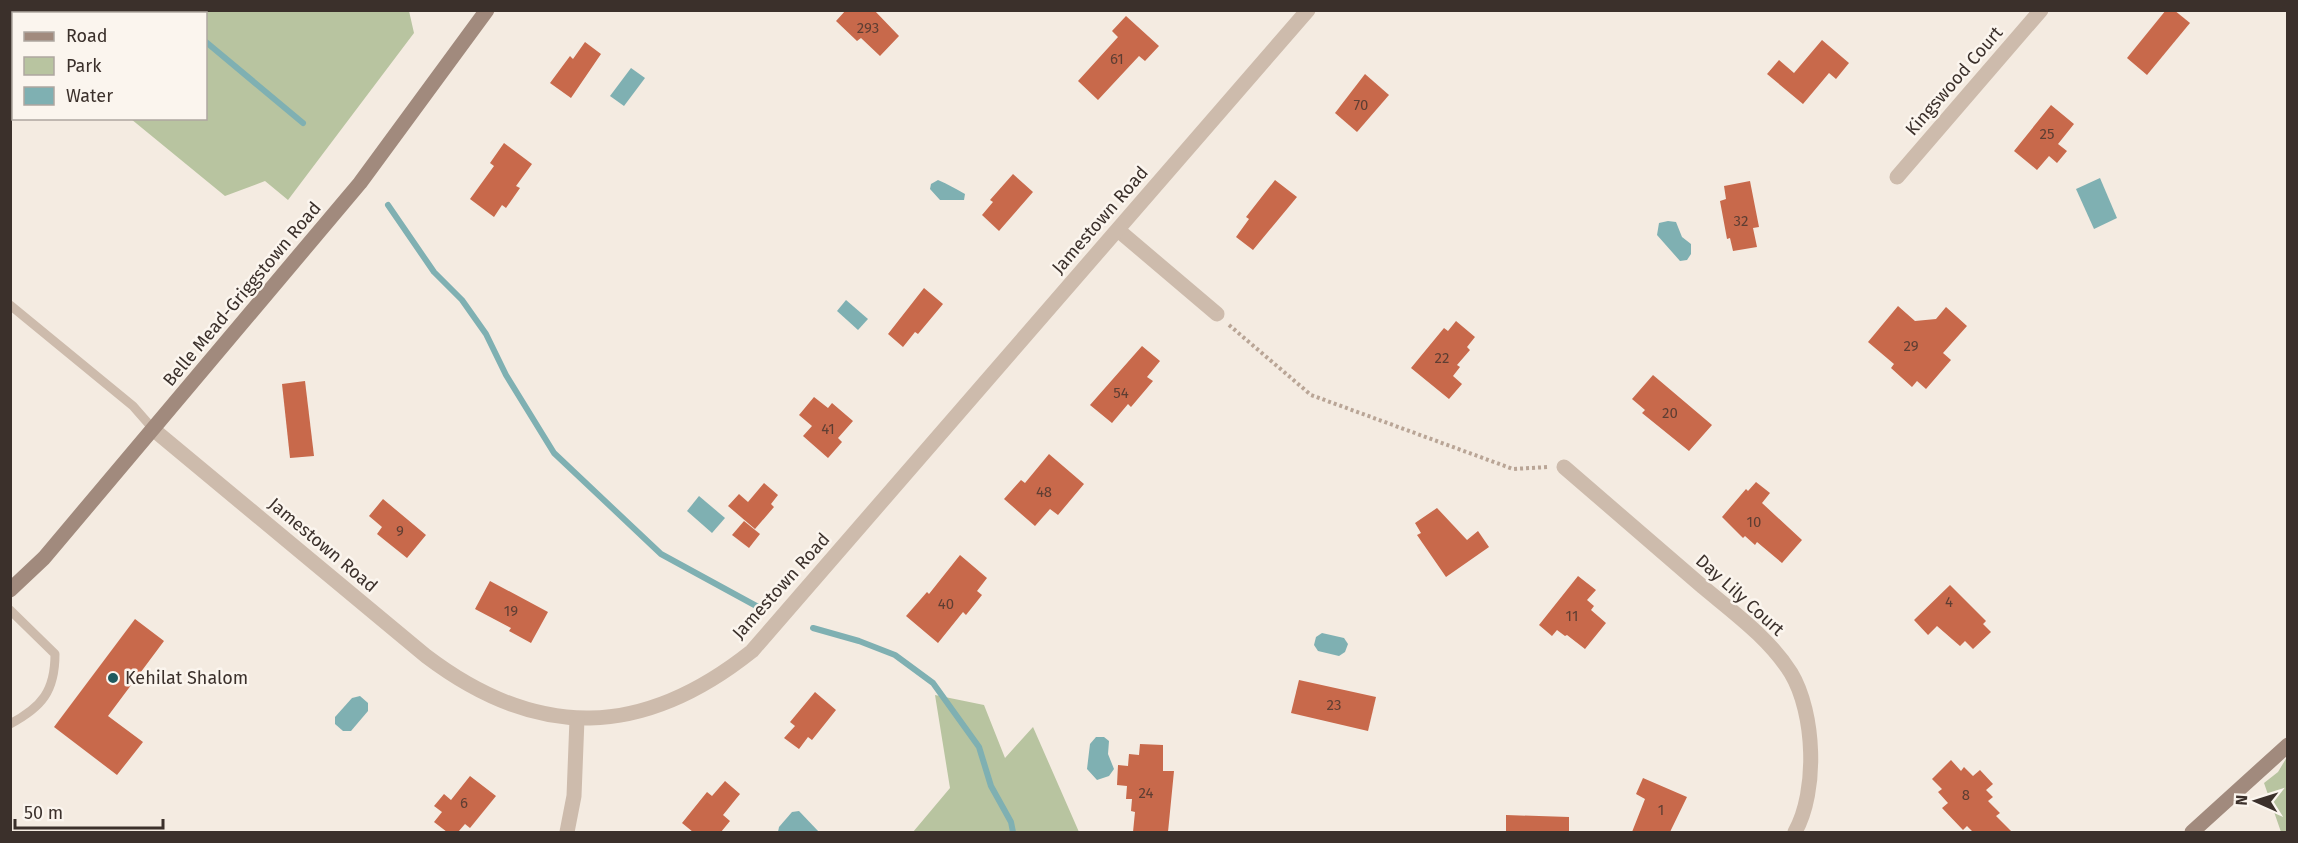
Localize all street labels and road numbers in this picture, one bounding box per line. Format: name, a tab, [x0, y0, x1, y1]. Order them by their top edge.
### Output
street label: Kingswood Court	[1901, 22, 2008, 140]
street label: Jamestown Road	[1047, 162, 1153, 278]
street label: Belle Mead-Griggstown Road	[158, 197, 326, 391]
street label: Jamestown Road	[264, 493, 382, 597]
street label: Jamestown Road	[728, 528, 834, 644]
street label: Day Lily Court	[1691, 550, 1789, 641]

